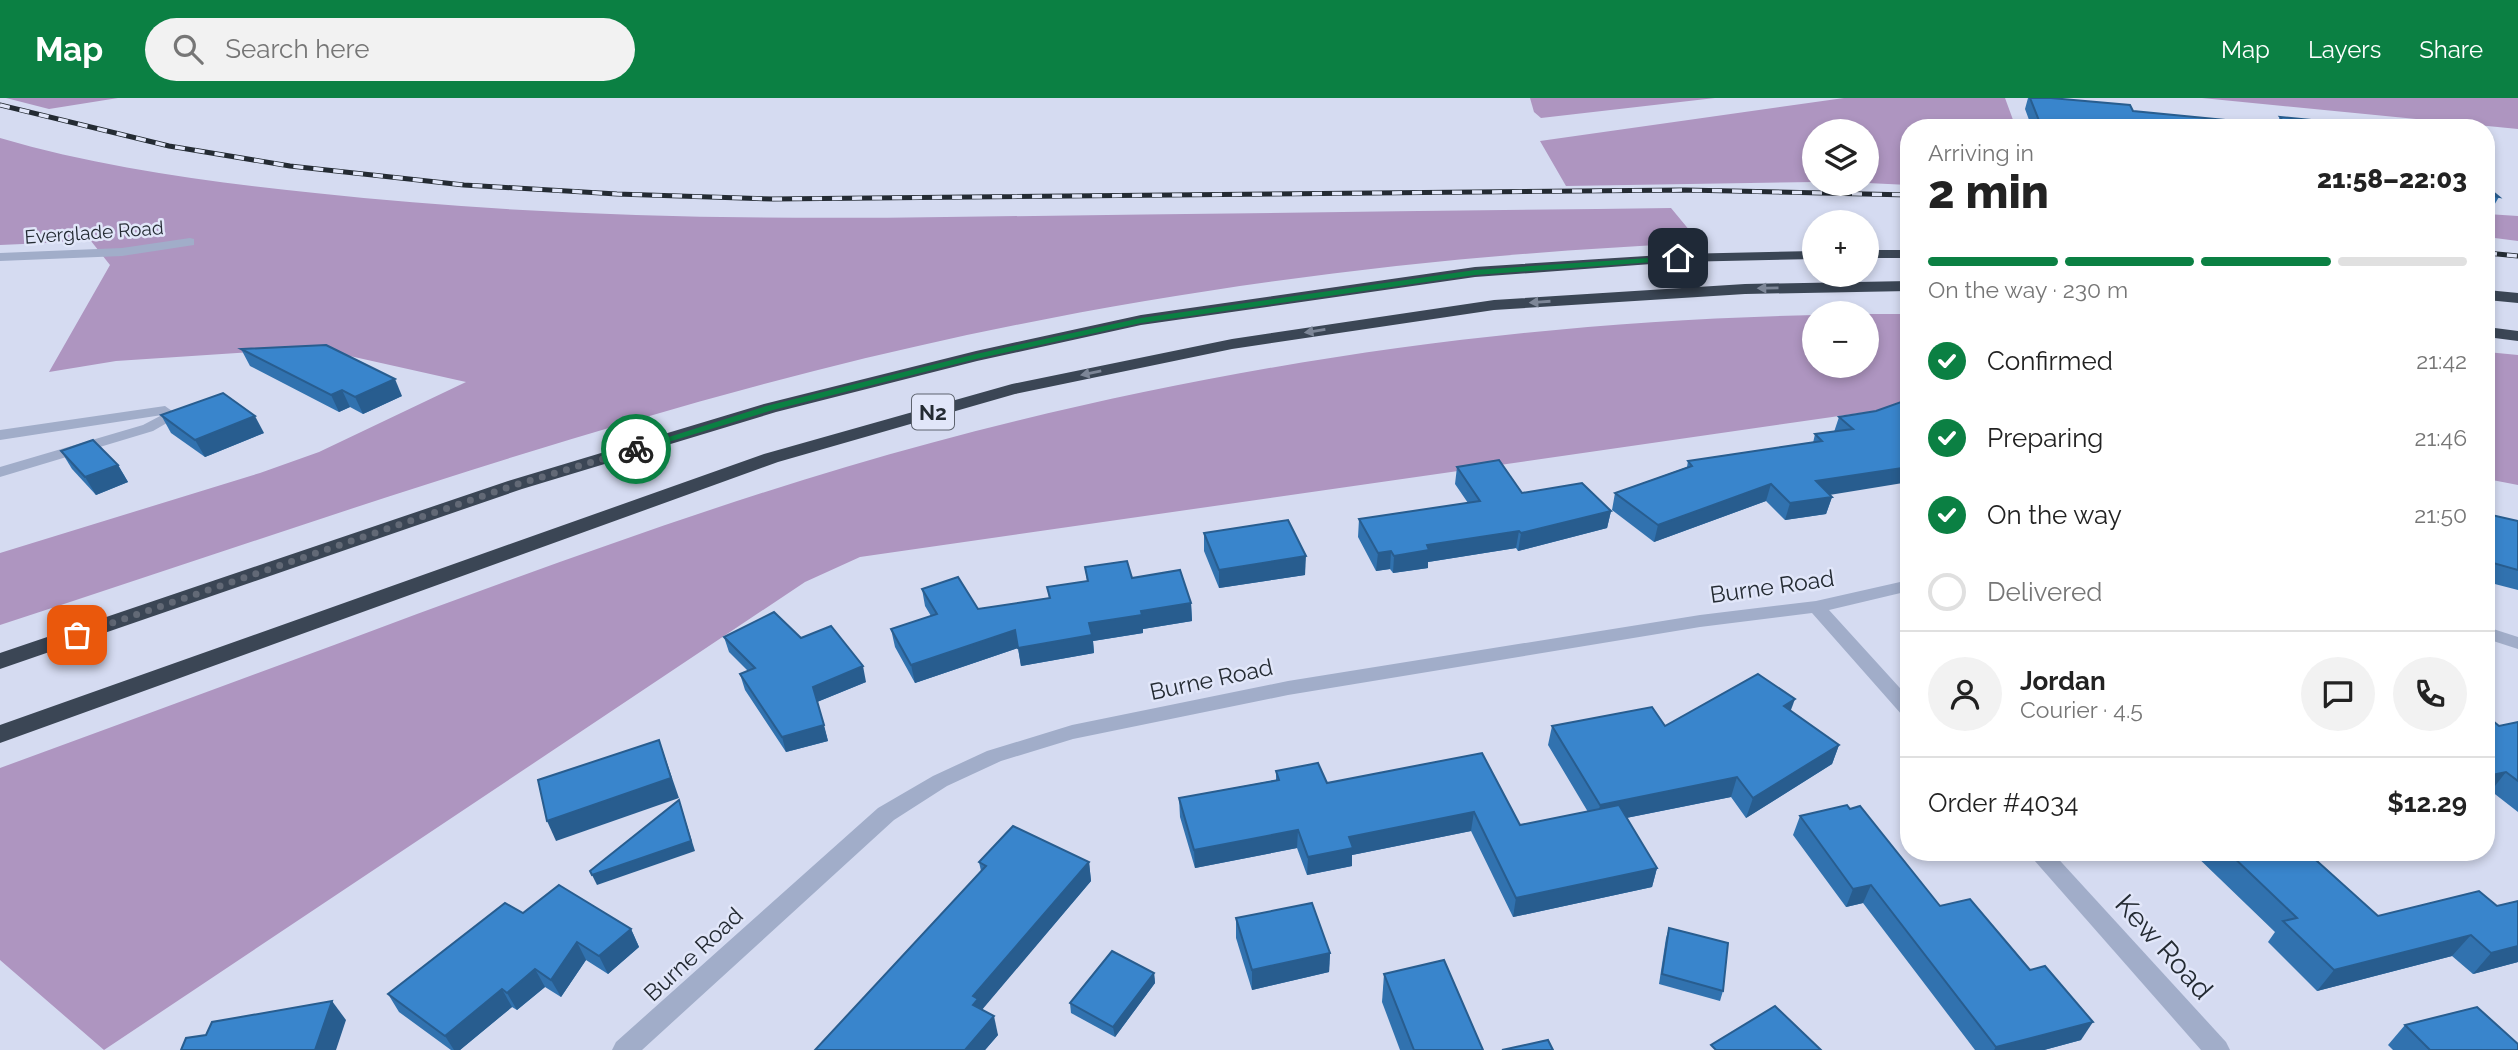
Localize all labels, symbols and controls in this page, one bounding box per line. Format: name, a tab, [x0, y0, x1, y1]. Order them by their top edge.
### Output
search box	[145, 18, 635, 81]
text: Map	[35, 30, 103, 69]
icon: search	[169, 30, 207, 68]
text: Search here	[225, 34, 370, 64]
text: Map	[2221, 35, 2270, 64]
text: Layers	[2308, 35, 2381, 64]
text: Share	[2419, 35, 2483, 64]
map controls	[1802, 119, 1879, 378]
button: layers	[1802, 119, 1879, 196]
text: Arriving in	[1928, 139, 2034, 166]
text: 21:58–22:03	[2317, 164, 2467, 194]
text: 2 min	[1928, 165, 2049, 219]
button: +	[1802, 210, 1879, 287]
street label: Everglade Road	[24, 216, 164, 248]
pin	[1648, 228, 1708, 288]
icon: home	[1659, 239, 1697, 277]
text: On the way · 230 m	[1928, 276, 2128, 303]
one-way arrow	[1756, 283, 1778, 294]
one-way arrow	[1529, 296, 1551, 307]
button: −	[1802, 301, 1879, 378]
one-way arrow	[1304, 326, 1326, 337]
icon: check	[1928, 342, 1966, 380]
text: Confirmed	[1987, 346, 2113, 376]
text: 21:42	[2416, 347, 2467, 374]
one-way arrow	[1080, 367, 1102, 378]
road number: N2	[912, 394, 954, 430]
courier	[601, 414, 671, 484]
icon: check	[1928, 419, 1966, 457]
text: Preparing	[1987, 423, 2103, 453]
text: 21:46	[2414, 424, 2467, 451]
icon: bike	[617, 430, 655, 468]
icon: check	[1928, 496, 1966, 534]
text: On the way	[1987, 500, 2122, 530]
text: 21:50	[2414, 501, 2467, 528]
street label: Burne Road	[1708, 564, 1836, 608]
text: Delivered	[1987, 577, 2102, 607]
pin	[47, 605, 107, 665]
icon: bag	[58, 616, 96, 654]
street label: Burne Road	[1147, 653, 1275, 705]
button: person	[1928, 657, 2002, 731]
button: chat	[2301, 657, 2375, 731]
button: phone	[2393, 657, 2467, 731]
text: Jordan	[2020, 666, 2106, 696]
text: Courier · 4.5	[2020, 696, 2143, 723]
text: Order #4034	[1928, 788, 2078, 818]
text: $12.29	[2387, 788, 2467, 818]
street label: Kew Road	[2108, 888, 2220, 1006]
street label: Burne Road	[638, 902, 748, 1006]

